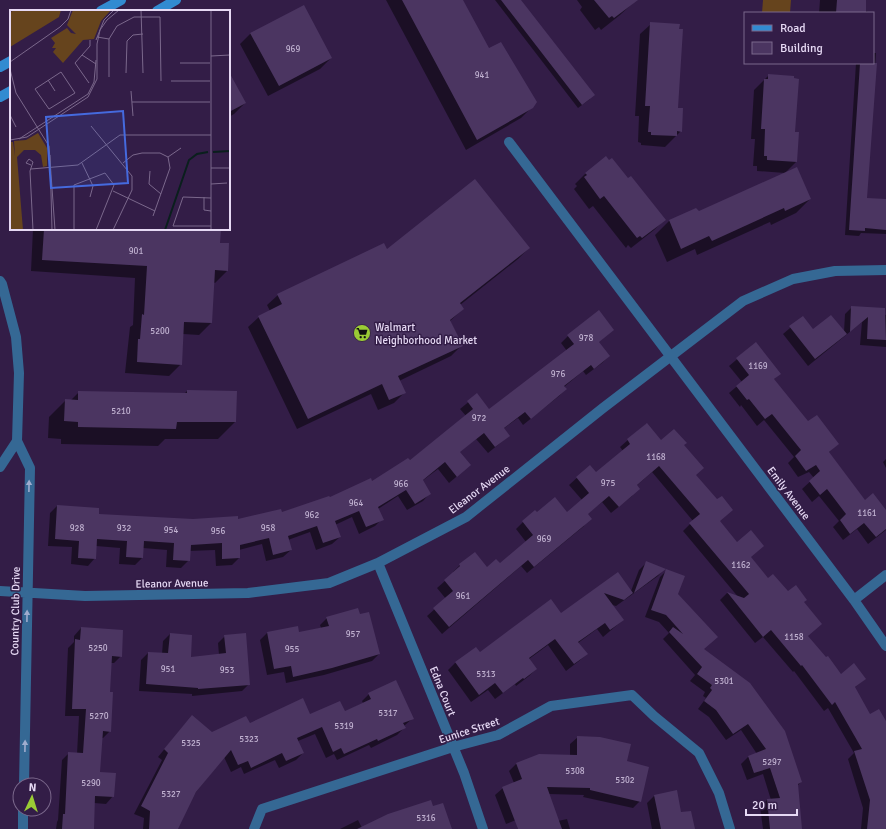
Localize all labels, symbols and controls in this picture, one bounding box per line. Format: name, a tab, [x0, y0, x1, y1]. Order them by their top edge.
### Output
inset map	[10, 10, 230, 230]
legend	[744, 12, 874, 64]
text: Road	[780, 21, 806, 36]
text: Building	[780, 41, 823, 56]
house number: 969	[286, 44, 300, 55]
house number: 941	[475, 70, 489, 81]
house number: 901	[129, 246, 143, 257]
place label: Walmart Neighborhood Market	[375, 321, 477, 347]
supermarket icon: Walmart Neighborhood Market	[352, 323, 372, 343]
house number: 5200	[150, 326, 170, 337]
house number: 978	[579, 333, 593, 344]
house number: 1169	[748, 361, 768, 372]
house number: 976	[551, 369, 565, 380]
house number: 5210	[111, 406, 131, 417]
house number: 972	[472, 413, 486, 424]
house number: 1168	[646, 452, 666, 463]
street label: Eleanor Avenue	[446, 462, 512, 517]
street label: Emily Avenue	[764, 464, 813, 522]
house number: 975	[601, 478, 615, 489]
one-way arrow	[26, 479, 32, 492]
house number: 966	[394, 479, 408, 490]
house number: 964	[349, 498, 363, 509]
house number: 1161	[857, 508, 877, 519]
house number: 962	[305, 510, 319, 521]
house number: 928	[70, 523, 84, 534]
house number: 932	[117, 523, 131, 534]
house number: 958	[261, 523, 275, 534]
house number: 954	[164, 525, 178, 536]
house number: 956	[211, 526, 225, 537]
house number: 969	[537, 534, 551, 545]
house number: 1162	[731, 560, 751, 571]
street label: Country Club Drive	[8, 567, 23, 655]
street label: Eleanor Avenue	[135, 576, 209, 591]
house number: 961	[456, 591, 470, 602]
one-way arrow	[24, 609, 30, 622]
house number: 957	[346, 629, 360, 640]
house number: 1158	[784, 632, 804, 643]
house number: 5250	[88, 643, 108, 654]
house number: 955	[285, 644, 299, 655]
house number: 951	[161, 664, 175, 675]
street label: Edna Court	[427, 664, 458, 718]
house number: 953	[220, 665, 234, 676]
house number: 5313	[476, 669, 496, 680]
house number: 5301	[714, 676, 734, 687]
house number: 5317	[378, 708, 398, 719]
house number: 5270	[89, 711, 109, 722]
street label: Eunice Street	[437, 715, 501, 746]
house number: 5319	[334, 721, 354, 732]
house number: 5323	[239, 734, 259, 745]
house number: 5325	[181, 738, 201, 749]
one-way arrow	[21, 740, 28, 752]
house number: 5297	[762, 757, 782, 768]
house number: 5308	[565, 766, 585, 777]
house number: 5302	[615, 775, 635, 786]
north arrow	[12, 777, 52, 817]
house number: 5290	[81, 778, 101, 789]
text: N	[28, 781, 37, 794]
house number: 5327	[161, 789, 181, 800]
scale bar	[746, 791, 797, 817]
text: 20 m	[752, 798, 777, 813]
house number: 5316	[416, 813, 436, 824]

